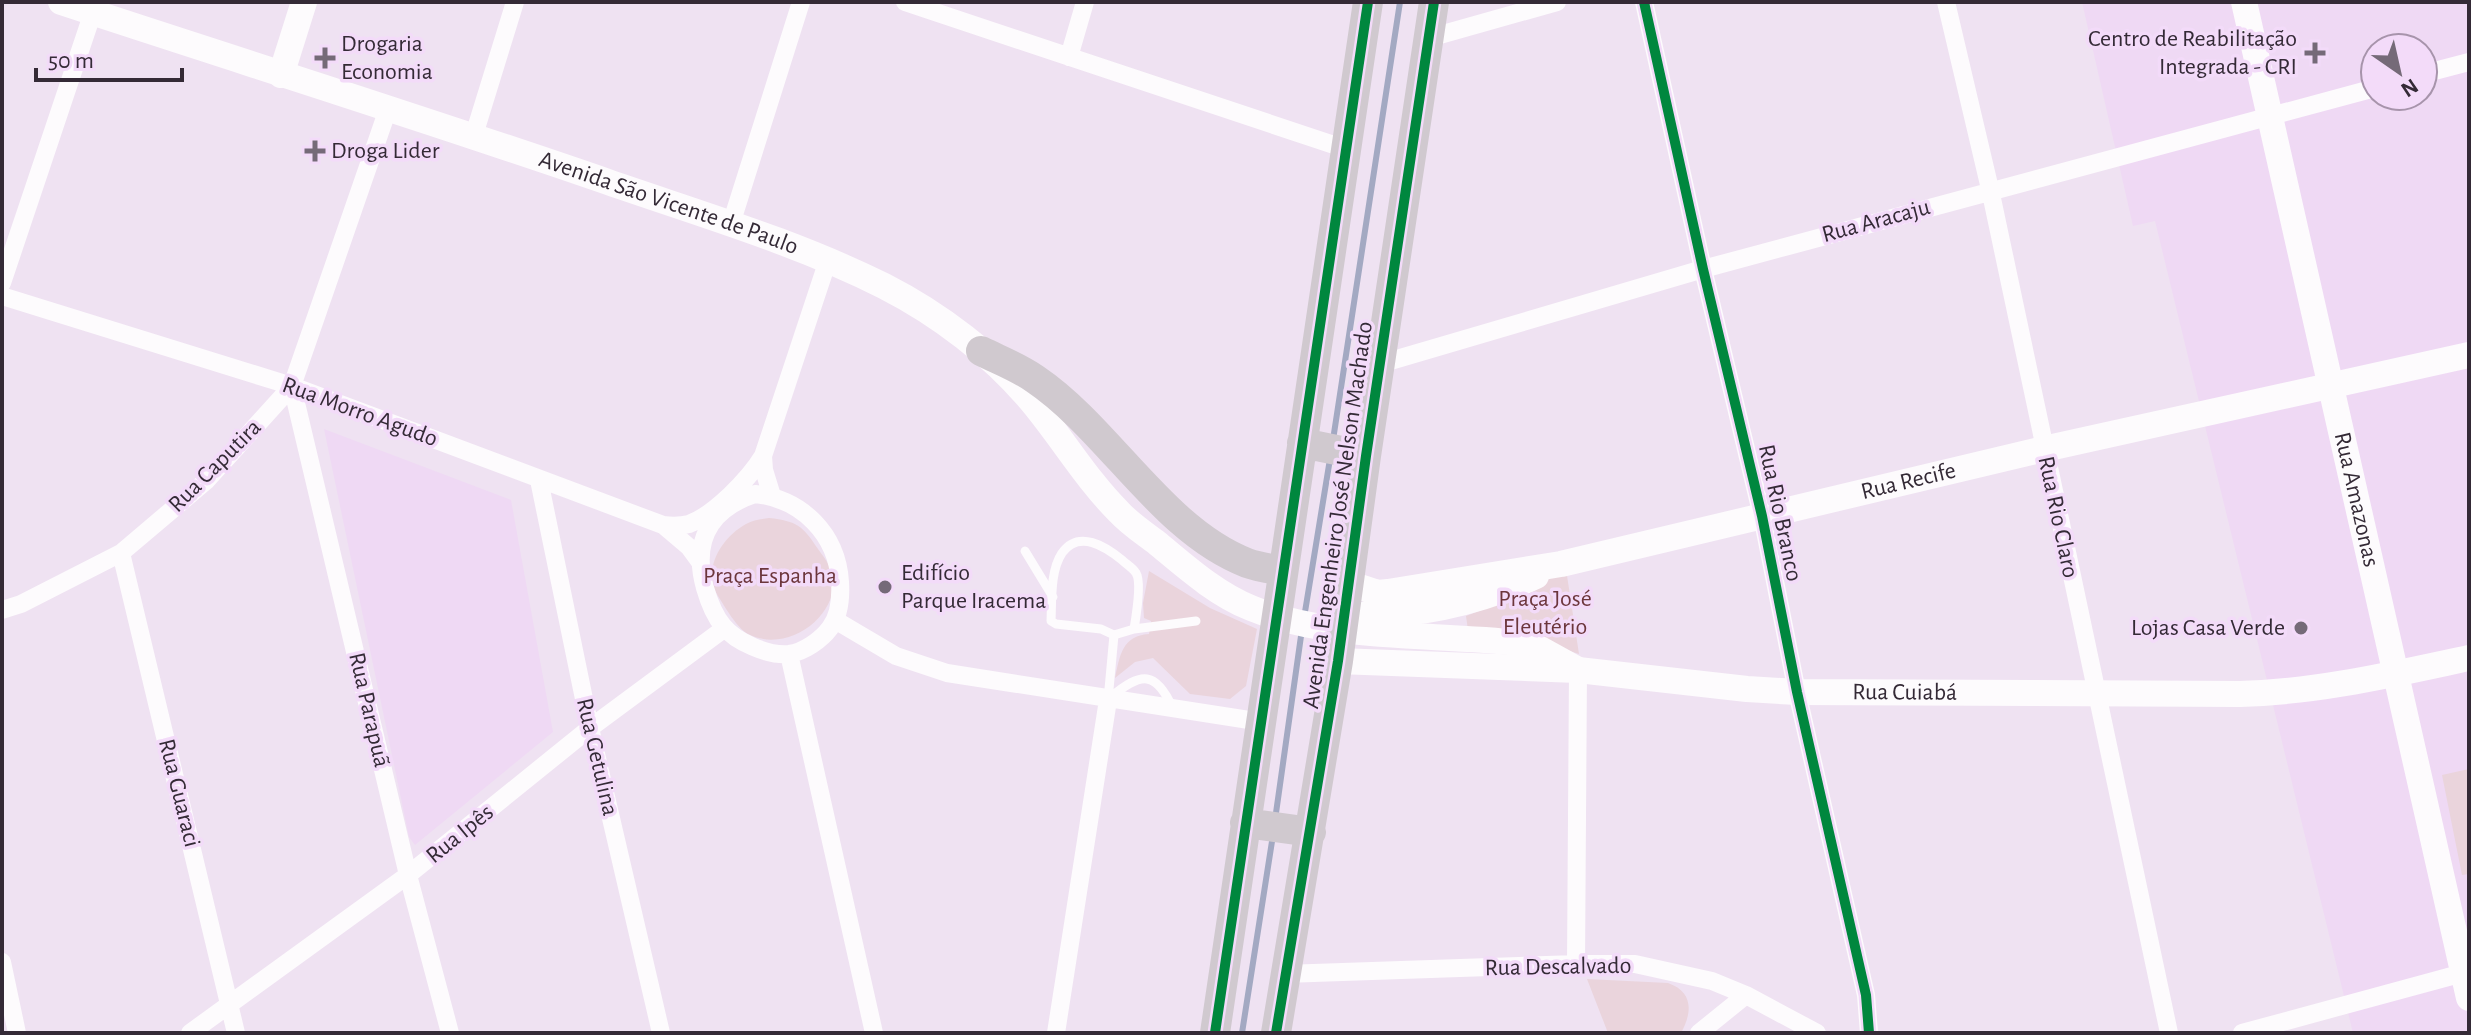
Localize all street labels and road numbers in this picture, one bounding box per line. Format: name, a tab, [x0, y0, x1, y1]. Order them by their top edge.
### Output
street label: Avenida São Vicente de Paulo	[536, 147, 802, 259]
street label: Rua Aracaju	[1819, 195, 1933, 247]
street label: Avenida Engenheiro José Nelson Machado	[1299, 320, 1377, 710]
street label: Rua Morro Agudo	[279, 373, 441, 451]
street label: Rua Caputira	[164, 415, 266, 517]
street label: Rua Amazonas	[2330, 430, 2383, 569]
street label: Rua Rio Branco	[1754, 442, 1806, 584]
street label: Rua Rio Claro	[2033, 454, 2083, 580]
street label: Rua Recife	[1859, 458, 1958, 504]
street label: Rua Parapuã	[344, 650, 394, 770]
street label: Rua Cuiabá	[1852, 680, 1957, 705]
street label: Rua Getulina	[572, 696, 622, 818]
street label: Rua Guaraci	[154, 736, 204, 850]
street label: Rua Ipês	[422, 800, 498, 868]
street label: Rua Descalvado	[1484, 954, 1632, 980]

